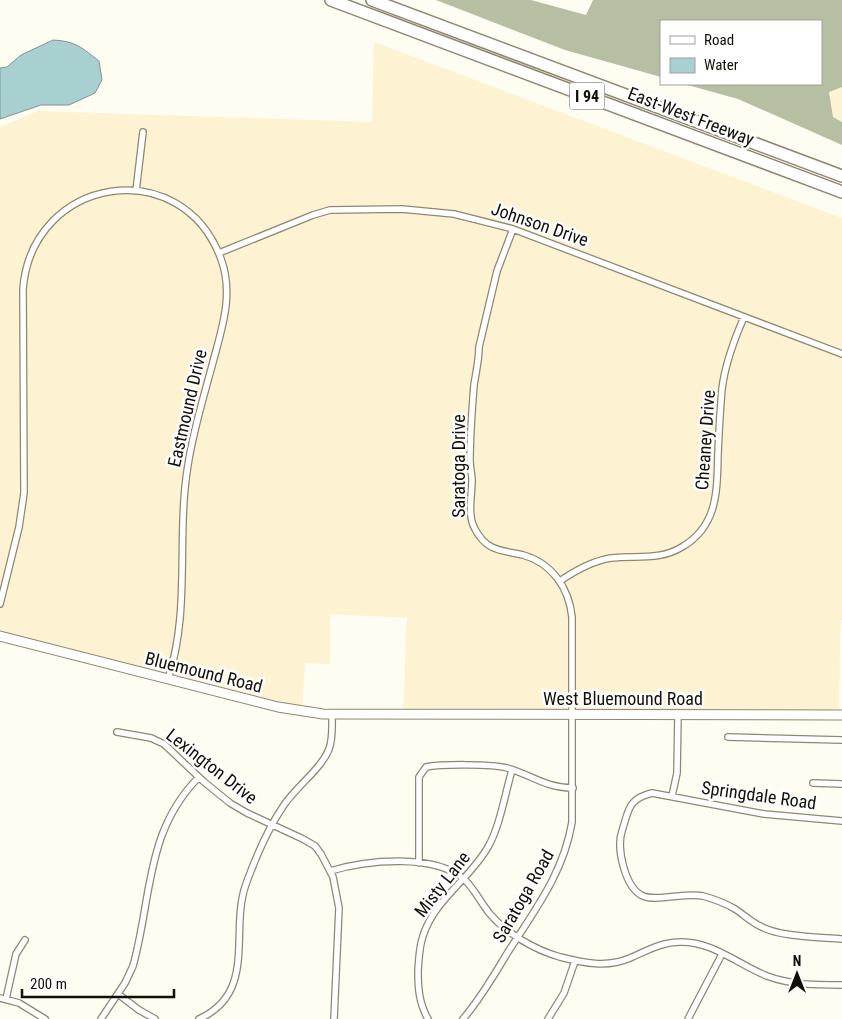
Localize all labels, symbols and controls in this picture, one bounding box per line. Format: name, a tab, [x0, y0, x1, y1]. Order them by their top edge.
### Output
legend	[660, 20, 822, 85]
text: Road	[704, 31, 734, 49]
text: Water	[704, 56, 739, 74]
road number: I 94	[570, 82, 604, 110]
street label: East-West Freeway	[625, 82, 758, 150]
street label: Johnson Drive	[489, 198, 591, 250]
street label: Eastmound Drive	[163, 347, 211, 469]
street label: Cheaney Drive	[691, 389, 719, 491]
street label: Saratoga Drive	[448, 414, 469, 518]
street label: Bluemound Road	[143, 647, 265, 697]
street label: West Bluemound Road	[543, 688, 703, 709]
street label: Lexington Drive	[162, 724, 262, 808]
street label: Springdale Road	[700, 777, 818, 813]
street label: Saratoga Road	[488, 846, 558, 946]
street label: Misty Lane	[410, 847, 474, 921]
north arrow	[772, 949, 822, 999]
text: N	[793, 953, 801, 969]
scale bar	[22, 966, 175, 998]
text: 200 m	[30, 975, 67, 993]

